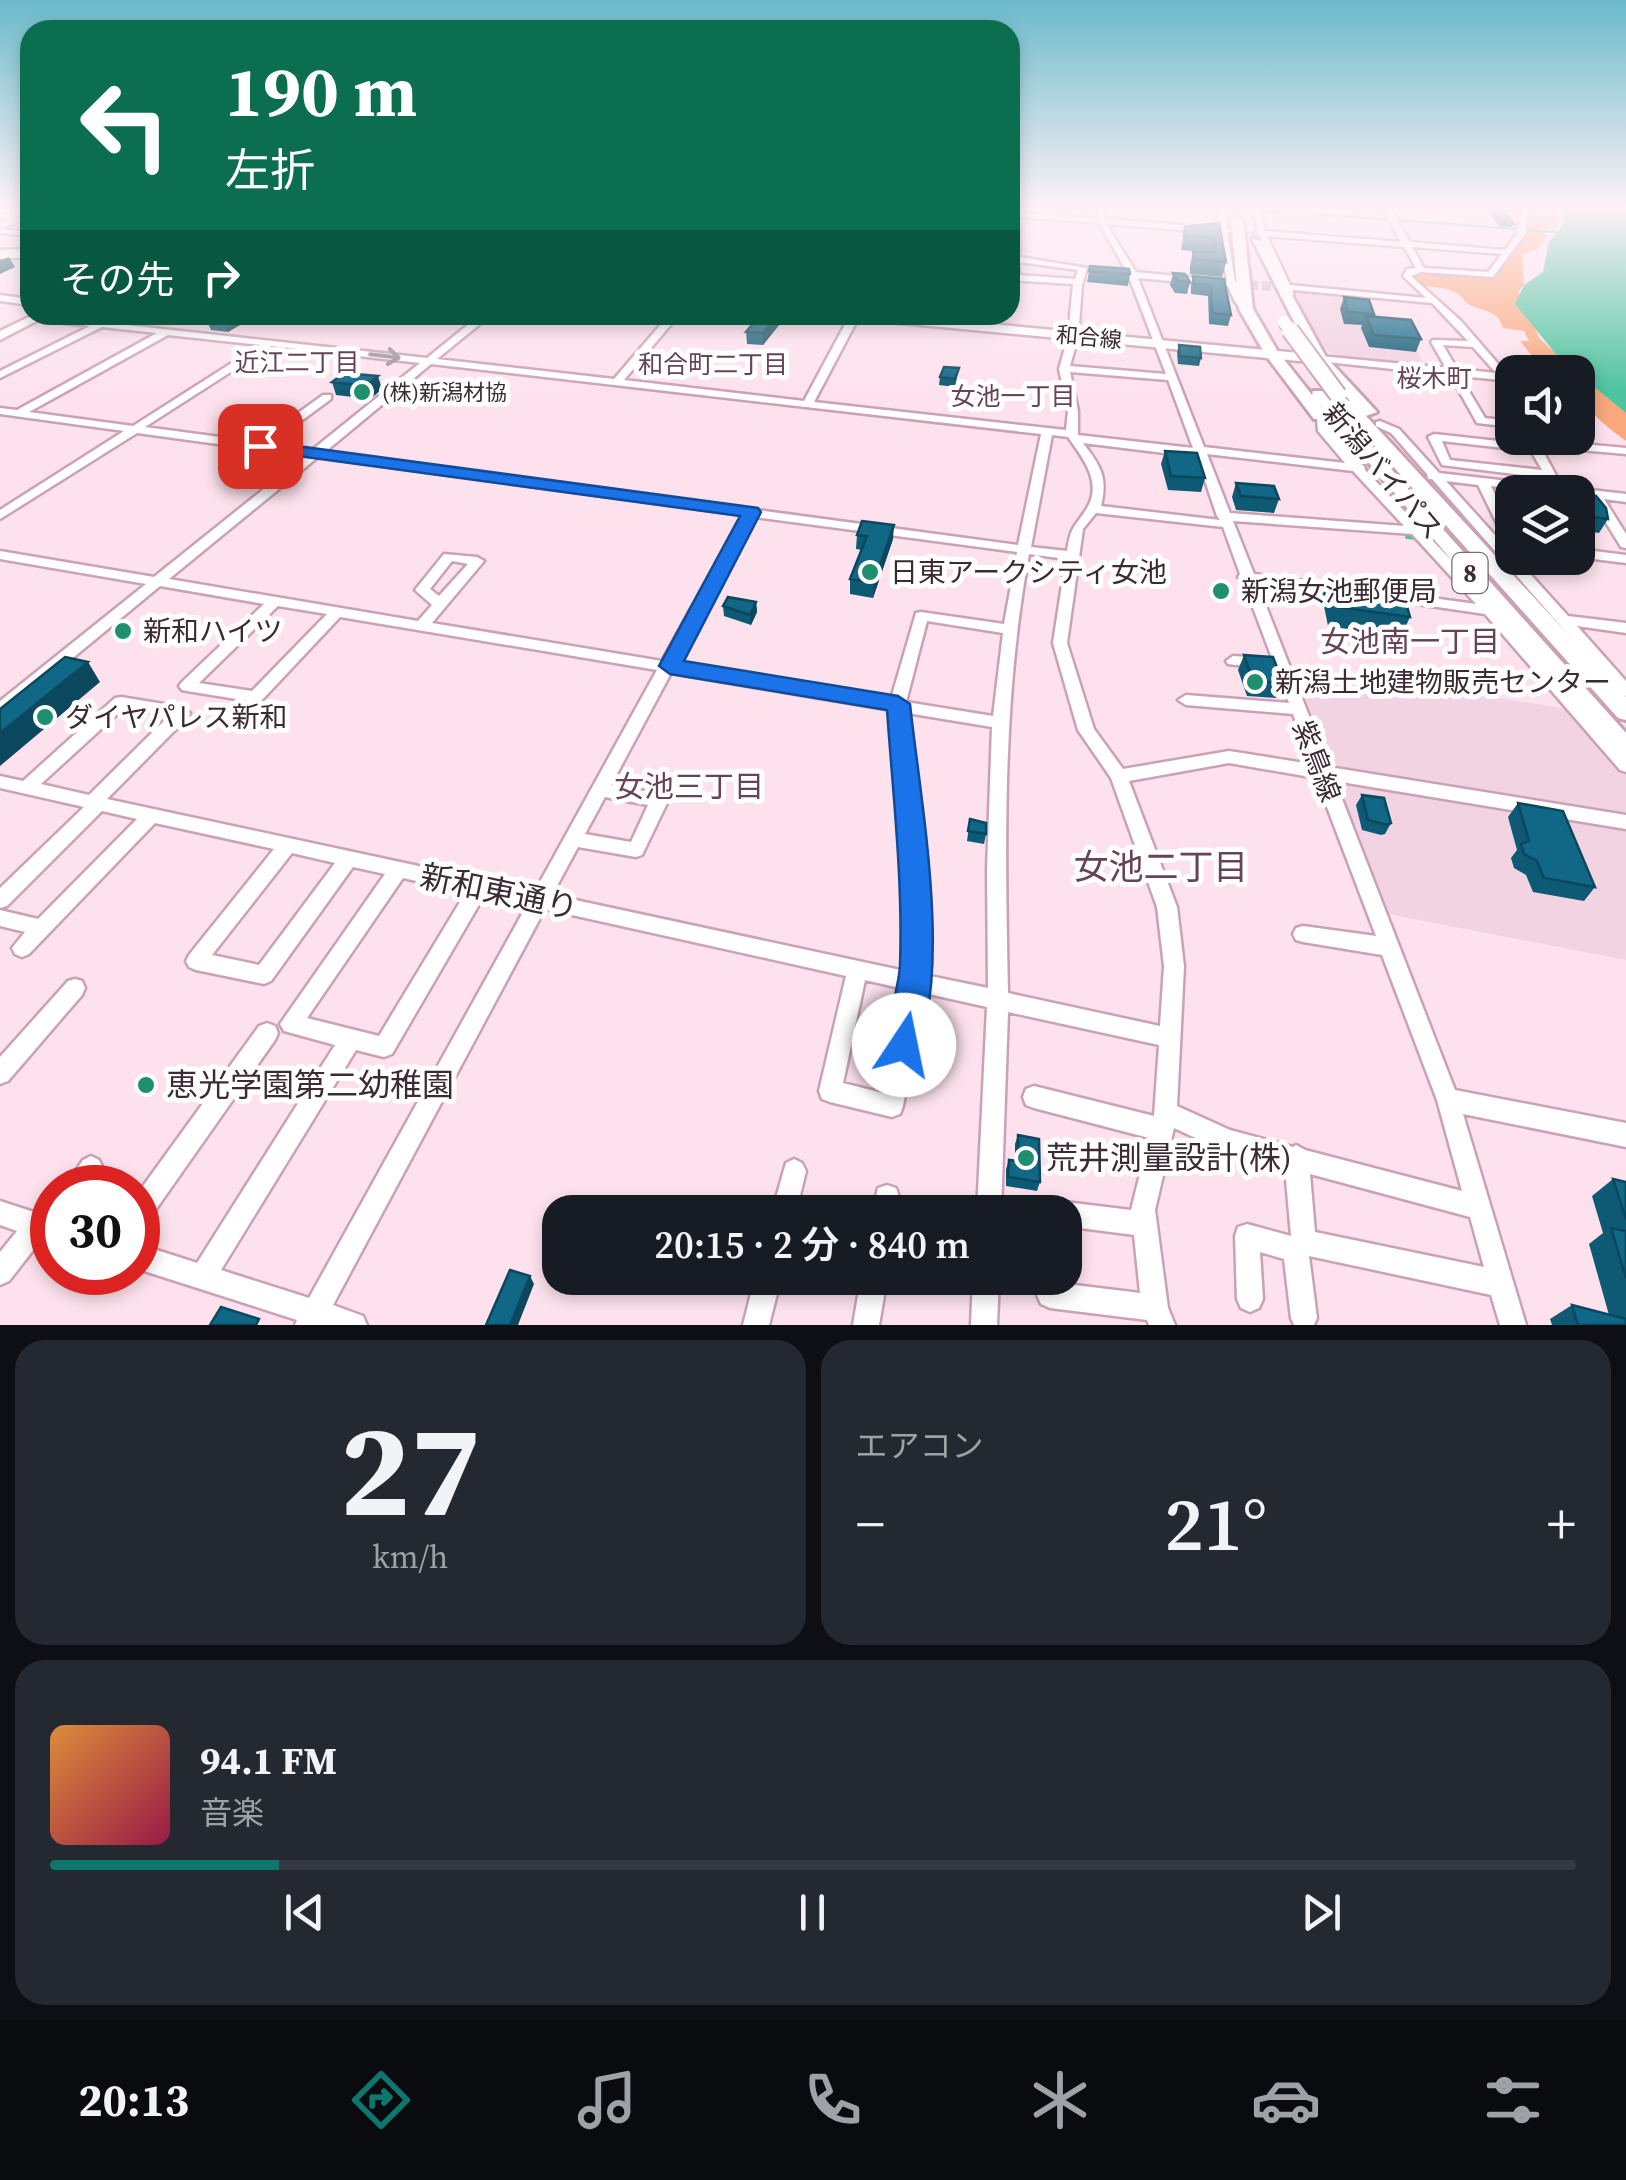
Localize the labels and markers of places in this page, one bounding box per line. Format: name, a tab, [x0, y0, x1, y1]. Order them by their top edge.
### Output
place label: (株)新潟材協	[382, 377, 507, 407]
marker: (株)新潟材協	[351, 381, 373, 403]
pin	[218, 404, 303, 489]
place label: 日東アークシティ女池	[890, 553, 1167, 591]
marker: 日東アークシティ女池	[859, 561, 881, 583]
place label: 新潟女池郵便局	[1241, 572, 1437, 610]
marker: 新潟女池郵便局	[1210, 580, 1232, 602]
place label: 新和ハイツ	[143, 612, 282, 650]
marker: 新和ハイツ	[112, 620, 134, 642]
place label: 新潟土地建物販売センター	[1275, 663, 1611, 701]
marker: 新潟土地建物販売センター	[1244, 671, 1266, 693]
place label: ダイヤパレス新和	[65, 698, 288, 736]
marker: ダイヤパレス新和	[34, 706, 56, 728]
place label: 恵光学園第二幼稚園	[166, 1063, 454, 1107]
marker: 恵光学園第二幼稚園	[135, 1074, 157, 1096]
place label: 荒井測量設計(株)	[1046, 1136, 1292, 1180]
marker: 荒井測量設計(株)	[1015, 1147, 1037, 1169]

